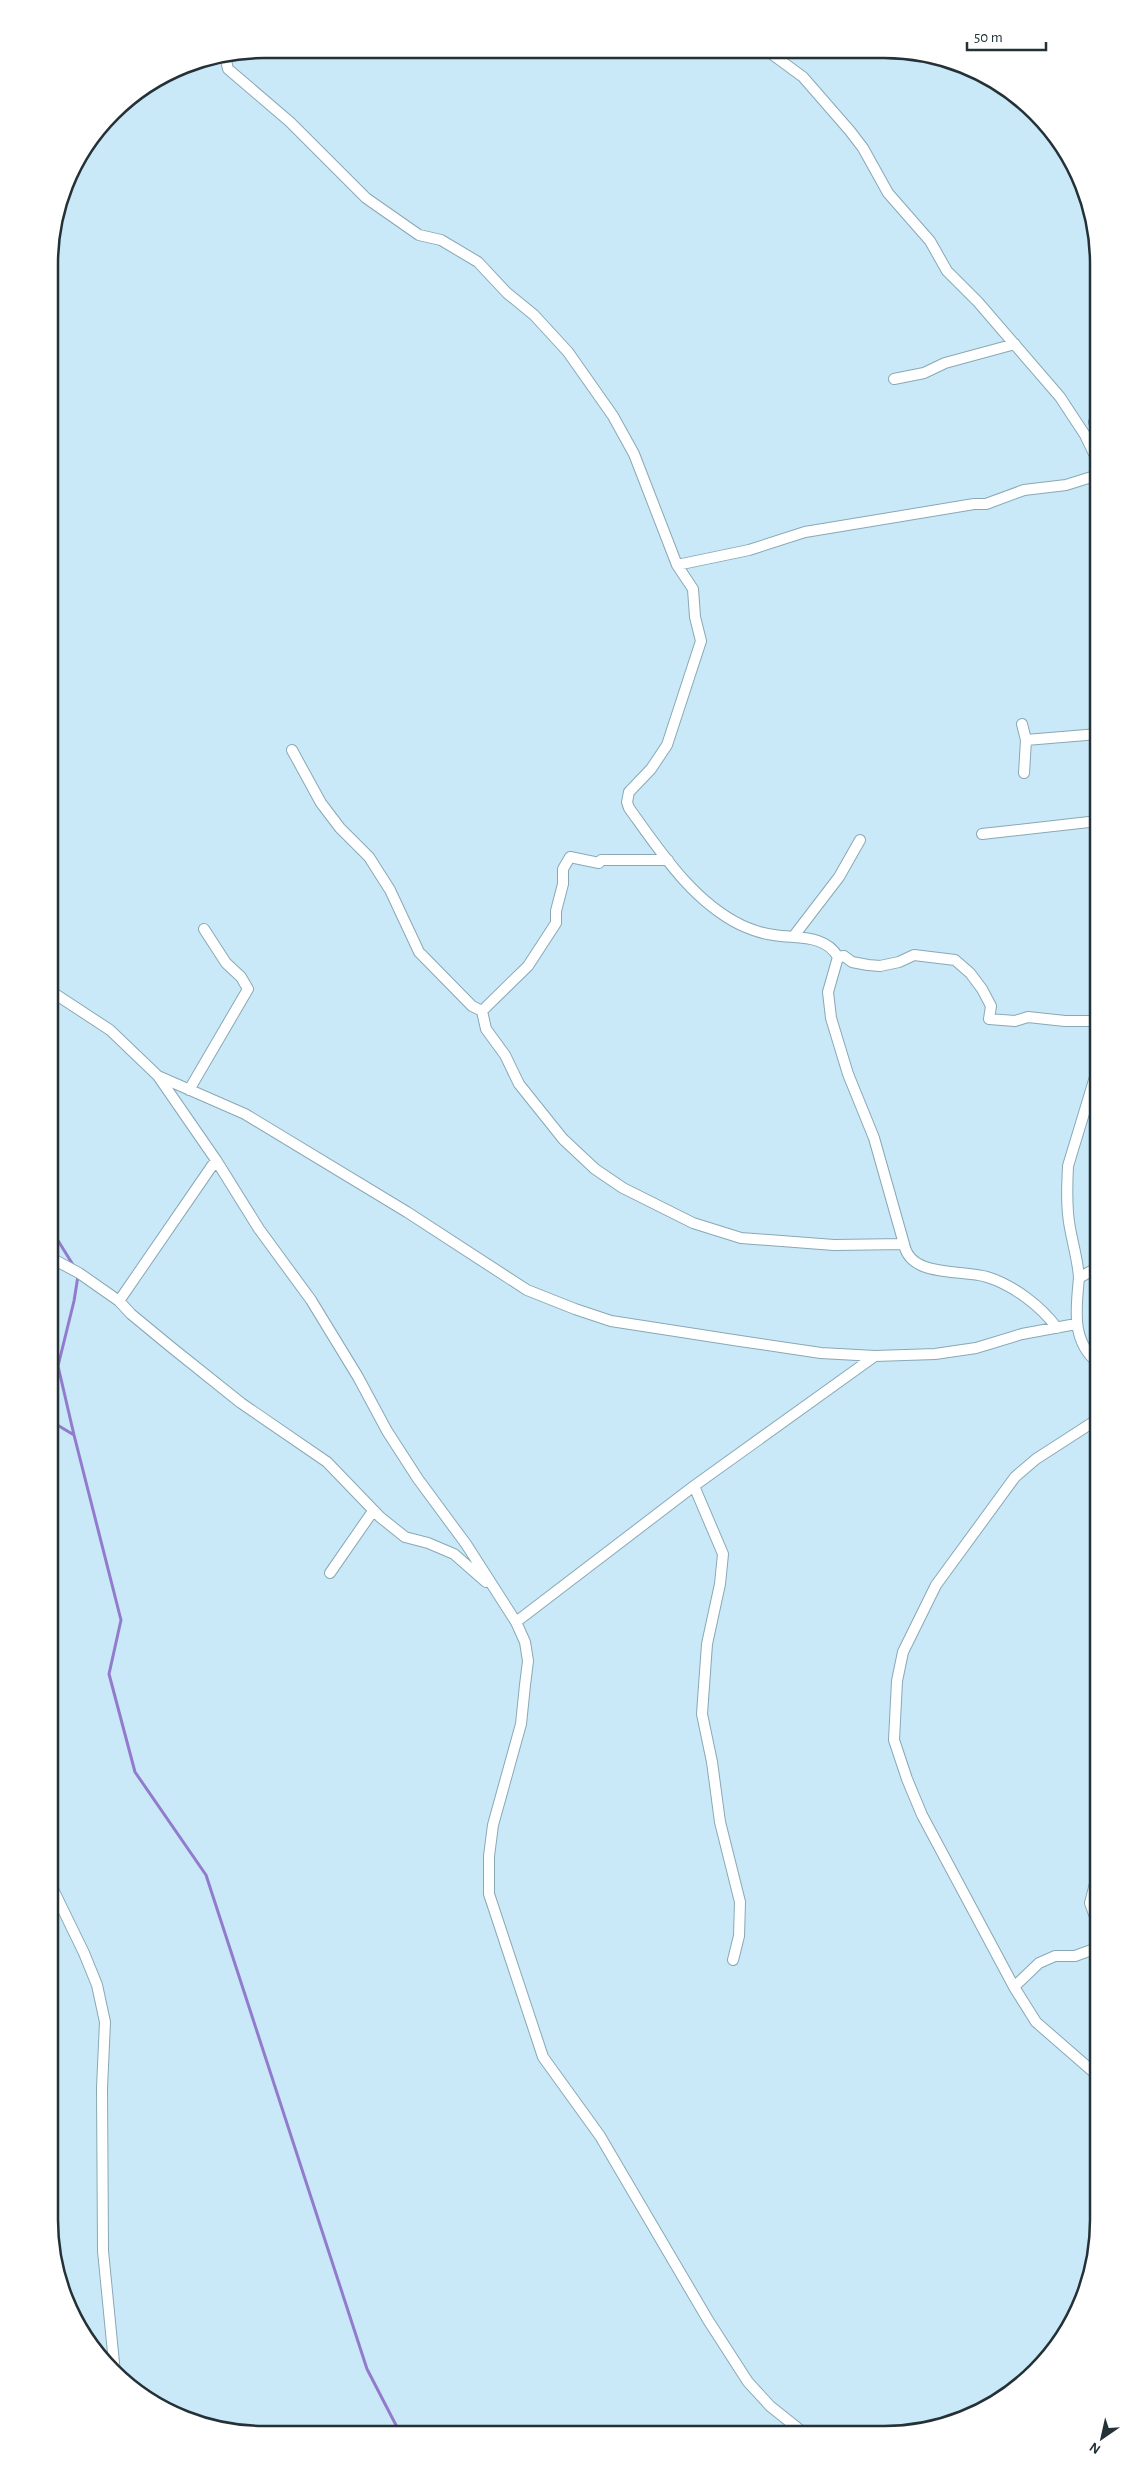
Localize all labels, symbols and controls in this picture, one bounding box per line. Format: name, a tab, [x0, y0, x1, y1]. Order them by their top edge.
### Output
scale bar	[967, 20, 1046, 52]
text: 50 m	[974, 30, 1003, 45]
north arrow	[1077, 2413, 1127, 2463]
text: N	[1087, 2439, 1103, 2456]

